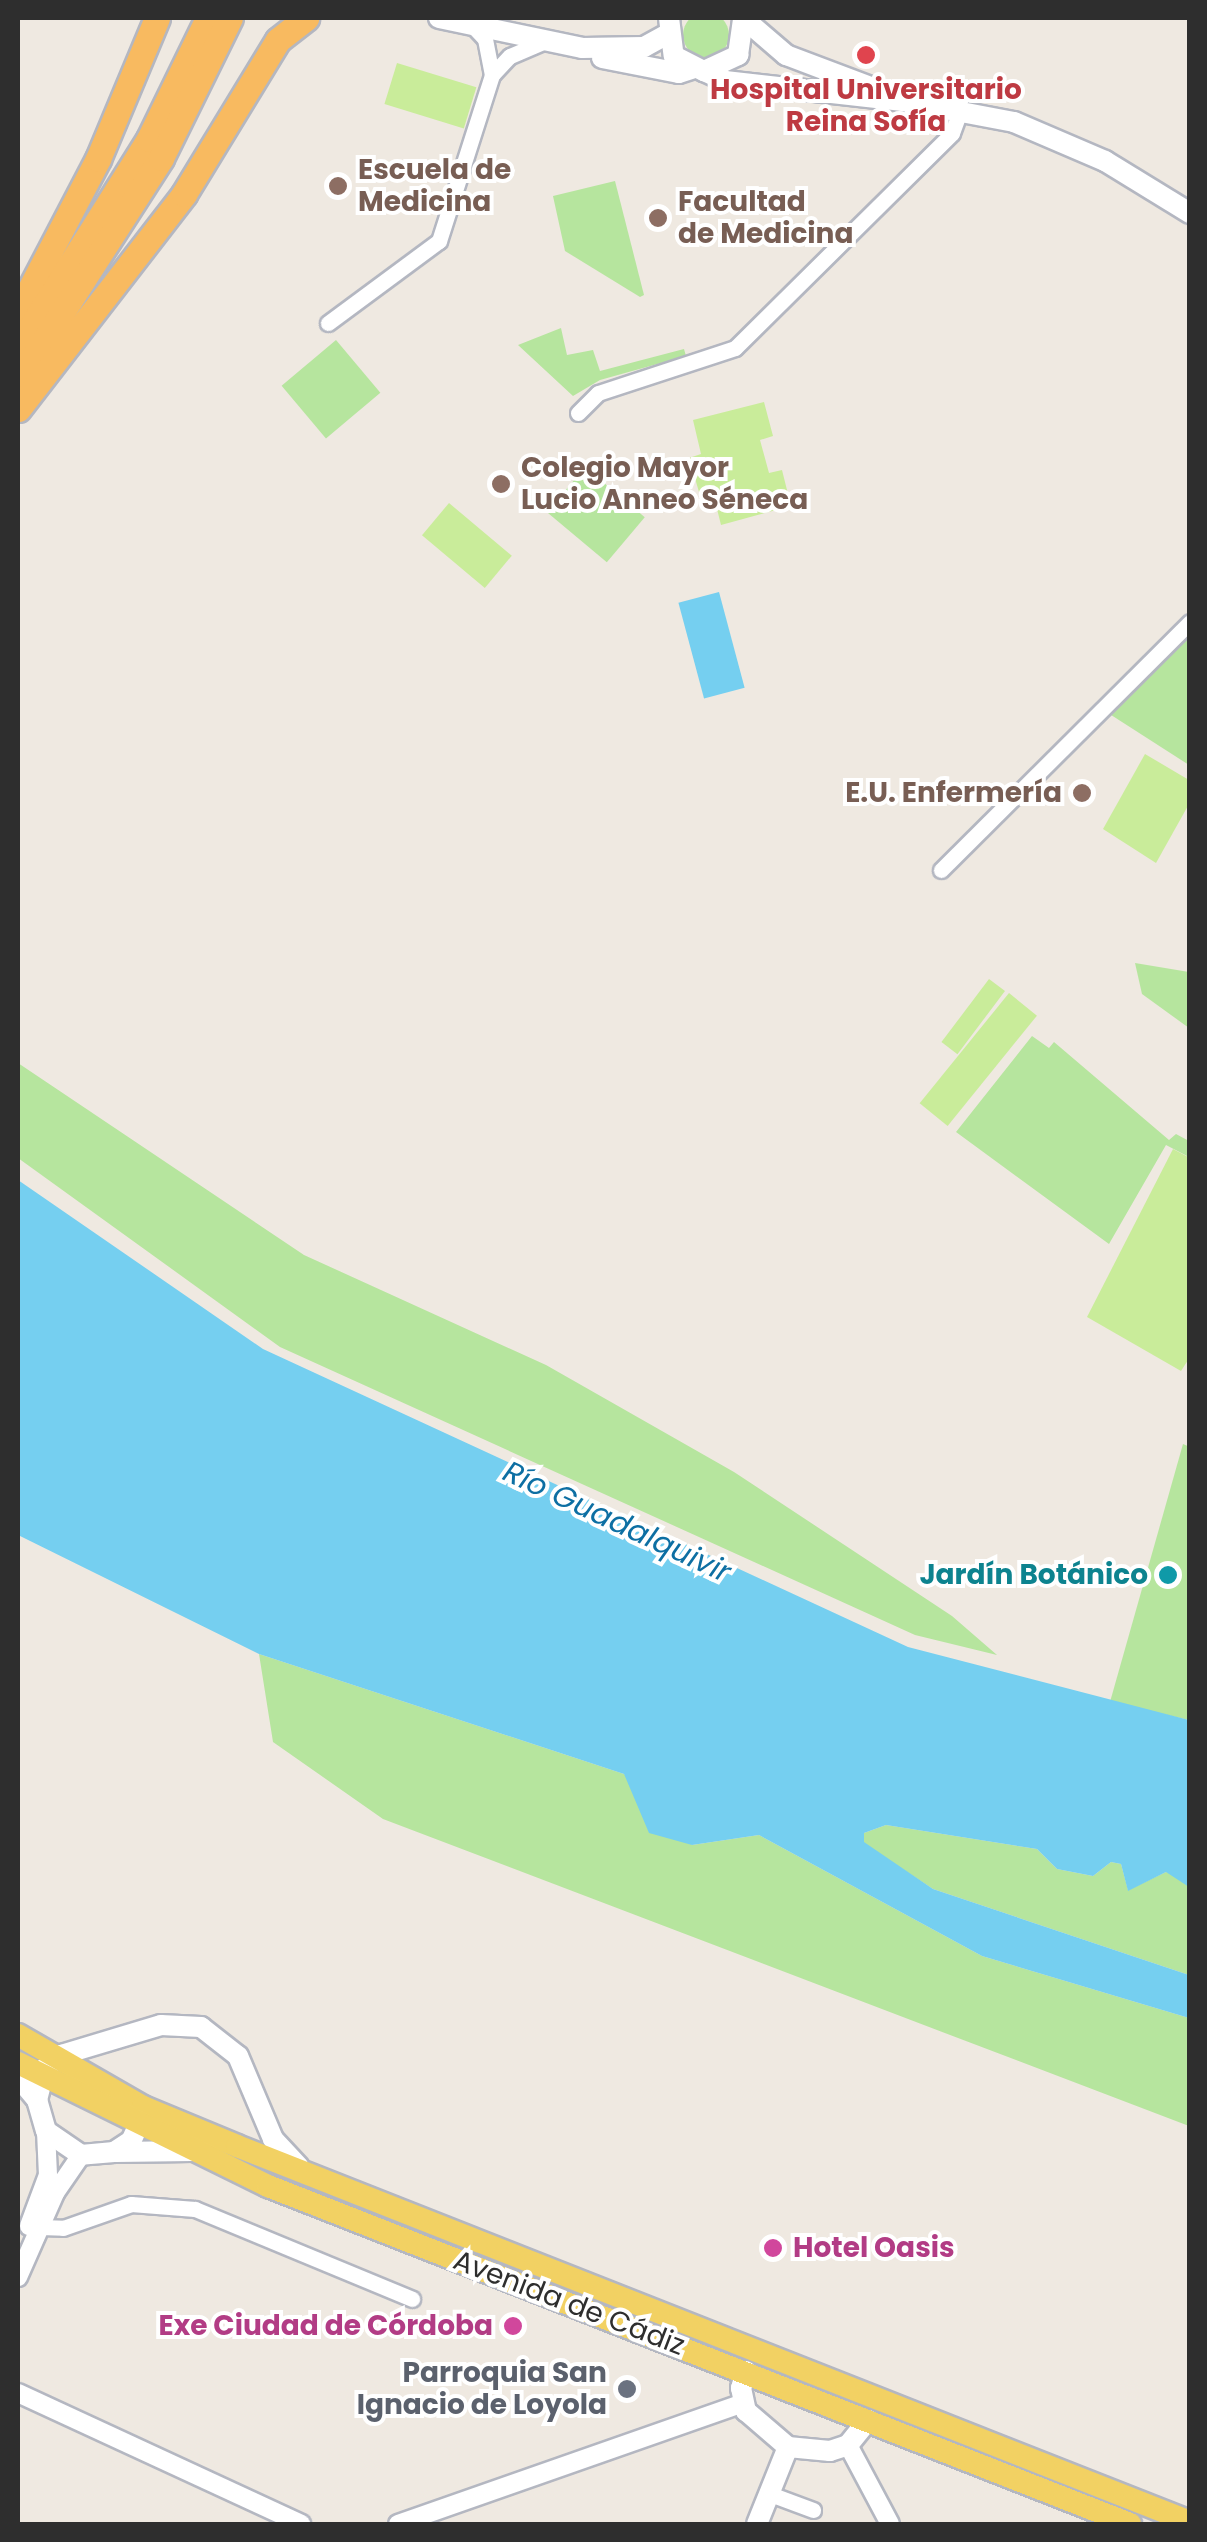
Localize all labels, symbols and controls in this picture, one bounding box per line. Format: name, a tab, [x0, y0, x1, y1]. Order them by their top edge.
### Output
marker: Hospital Universitario Reina Sofía	[853, 42, 879, 68]
place label: Hospital Universitario Reina Sofía	[710, 73, 1022, 139]
place label: Escuela de Medicina	[358, 153, 511, 219]
marker: Escuela de Medicina	[327, 175, 349, 197]
place label: Facultad de Medicina	[678, 185, 854, 251]
marker: Facultad de Medicina	[647, 207, 669, 229]
place label: Colegio Mayor Lucio Anneo Séneca	[521, 451, 808, 517]
marker: Colegio Mayor Lucio Anneo Séneca	[490, 473, 512, 495]
place label: E.U. Enfermería	[845, 776, 1062, 810]
marker: E.U. Enfermería	[1071, 782, 1093, 804]
water label: Río Guadalquivir	[498, 1454, 736, 1590]
place label: Jardín Botánico	[919, 1558, 1148, 1592]
marker: Jardín Botánico	[1157, 1564, 1179, 1586]
place label: Hotel Oasis	[793, 2231, 955, 2265]
marker: Hotel Oasis	[762, 2237, 784, 2259]
street label: Avenida de Cádiz	[449, 2243, 689, 2363]
place label: Exe Ciudad de Córdoba	[159, 2309, 493, 2343]
marker: Exe Ciudad de Córdoba	[502, 2315, 524, 2337]
place label: Parroquia San Ignacio de Loyola	[357, 2356, 607, 2422]
marker: Parroquia San Ignacio de Loyola	[616, 2378, 638, 2400]

